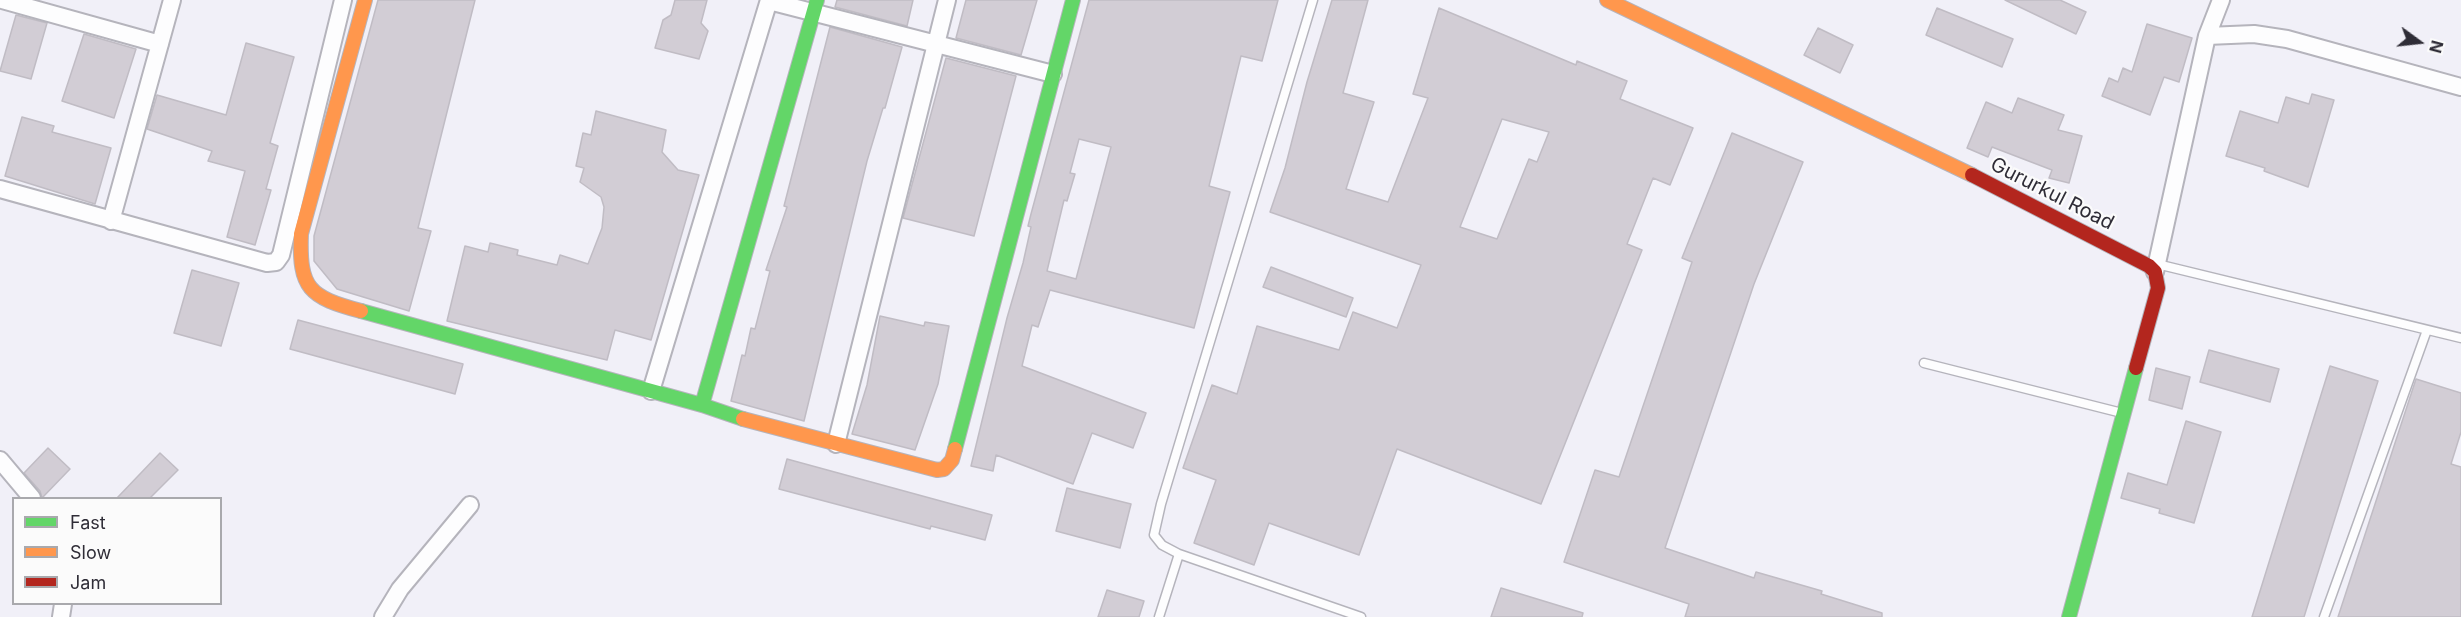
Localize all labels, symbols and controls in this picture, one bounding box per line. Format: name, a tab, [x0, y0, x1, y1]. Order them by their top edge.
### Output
north arrow	[2389, 12, 2449, 72]
text: N	[2425, 38, 2448, 55]
street label: Gururkul Road	[1986, 153, 2118, 235]
legend	[12, 497, 222, 605]
text: Fast	[70, 512, 106, 533]
text: Slow	[70, 542, 111, 563]
text: Jam	[70, 572, 106, 593]

